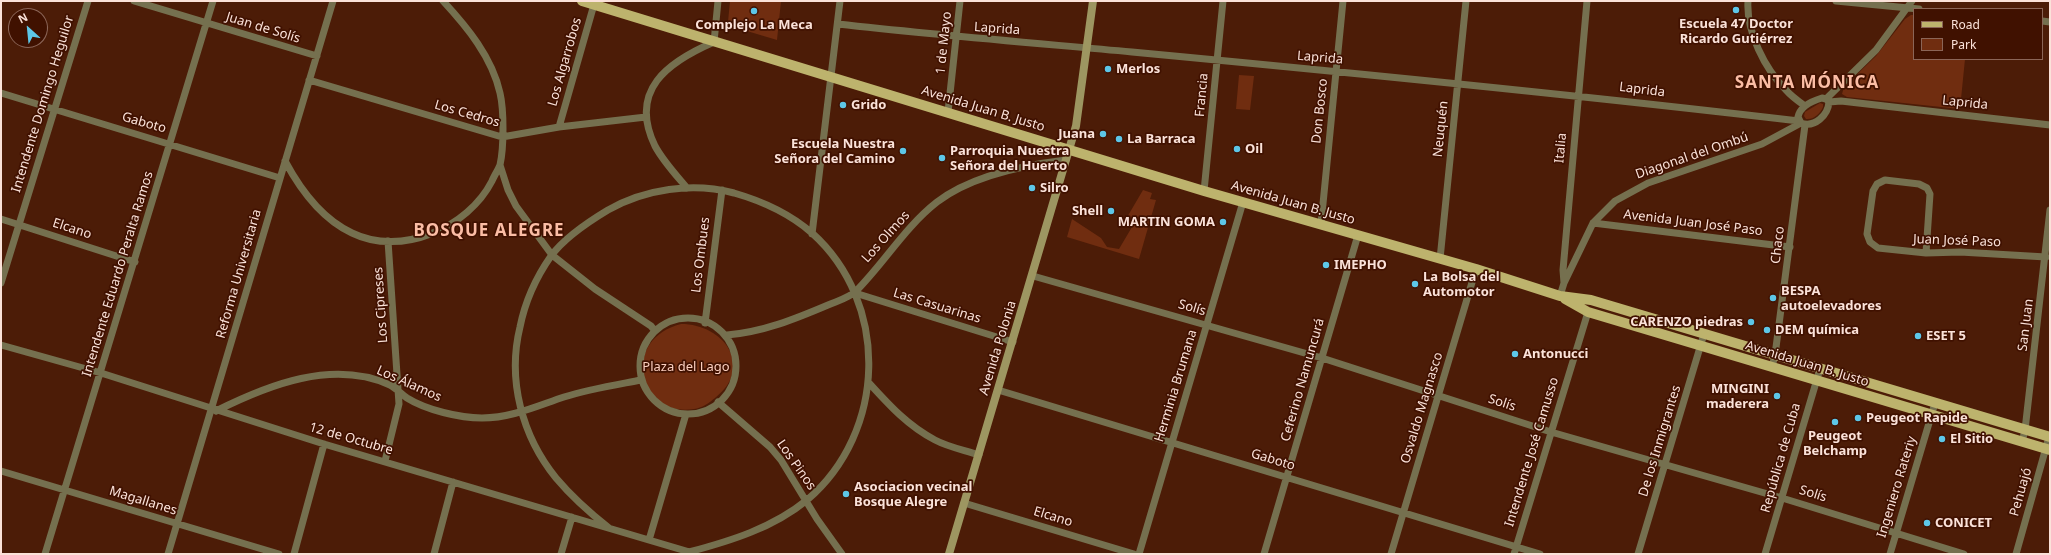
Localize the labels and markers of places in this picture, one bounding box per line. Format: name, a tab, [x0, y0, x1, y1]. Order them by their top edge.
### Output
marker: Escuela 47 Doctor Ricardo Gutiérrez	[1731, 5, 1741, 15]
marker: Complejo La Meca	[749, 6, 759, 16]
place label: Escuela 47 Doctor Ricardo Gutiérrez	[1679, 16, 1793, 47]
place label: Complejo La Meca	[695, 17, 813, 33]
place label: Merlos	[1116, 61, 1160, 77]
marker: Merlos	[1103, 64, 1113, 74]
place label: Grido	[851, 97, 886, 113]
marker: Grido	[838, 100, 848, 110]
place label: Juana	[1058, 126, 1095, 142]
marker: Juana	[1098, 129, 1108, 139]
place label: La Barraca	[1127, 131, 1196, 147]
marker: La Barraca	[1114, 134, 1124, 144]
place label: Escuela Nuestra Señora del Camino	[774, 136, 895, 167]
place label: Oil	[1245, 141, 1263, 157]
place label: Parroquia Nuestra Señora del Huerto	[950, 143, 1069, 174]
marker: Oil	[1232, 144, 1242, 154]
marker: Escuela Nuestra Señora del Camino	[898, 146, 908, 156]
marker: Parroquia Nuestra Señora del Huerto	[937, 153, 947, 163]
place label: Silro	[1040, 180, 1069, 196]
marker: Silro	[1027, 183, 1037, 193]
place label: Shell	[1072, 203, 1103, 219]
marker: Shell	[1106, 206, 1116, 216]
place label: MARTIN GOMA	[1118, 214, 1215, 230]
marker: MARTIN GOMA	[1218, 217, 1228, 227]
place label: IMEPHO	[1334, 257, 1387, 273]
marker: IMEPHO	[1321, 260, 1331, 270]
place label: La Bolsa del Automotor	[1423, 269, 1500, 300]
marker: La Bolsa del Automotor	[1410, 279, 1420, 289]
place label: BESPA autoelevadores	[1781, 283, 1882, 314]
marker: BESPA autoelevadores	[1768, 293, 1778, 303]
place label: CARENZO piedras	[1630, 314, 1743, 330]
marker: CARENZO piedras	[1746, 317, 1756, 327]
place label: DEM química	[1775, 322, 1859, 338]
marker: DEM química	[1762, 325, 1772, 335]
place label: ESET 5	[1926, 328, 1966, 344]
marker: ESET 5	[1913, 331, 1923, 341]
place label: Antonucci	[1523, 346, 1588, 362]
marker: Antonucci	[1510, 349, 1520, 359]
place label: MINGINI maderera	[1706, 381, 1769, 412]
marker: MINGINI maderera	[1772, 391, 1782, 401]
place label: Peugeot Rapide	[1866, 410, 1968, 426]
marker: Peugeot Rapide	[1853, 413, 1863, 423]
marker: Peugeot Belchamp	[1830, 417, 1840, 427]
place label: Peugeot Belchamp	[1803, 428, 1867, 459]
place label: El Sitio	[1950, 431, 1993, 447]
marker: El Sitio	[1937, 434, 1947, 444]
place label: Asociacion vecinal Bosque Alegre	[854, 479, 972, 510]
marker: Asociacion vecinal Bosque Alegre	[841, 489, 851, 499]
place label: CONICET	[1935, 515, 1992, 531]
marker: CONICET	[1922, 518, 1932, 528]

